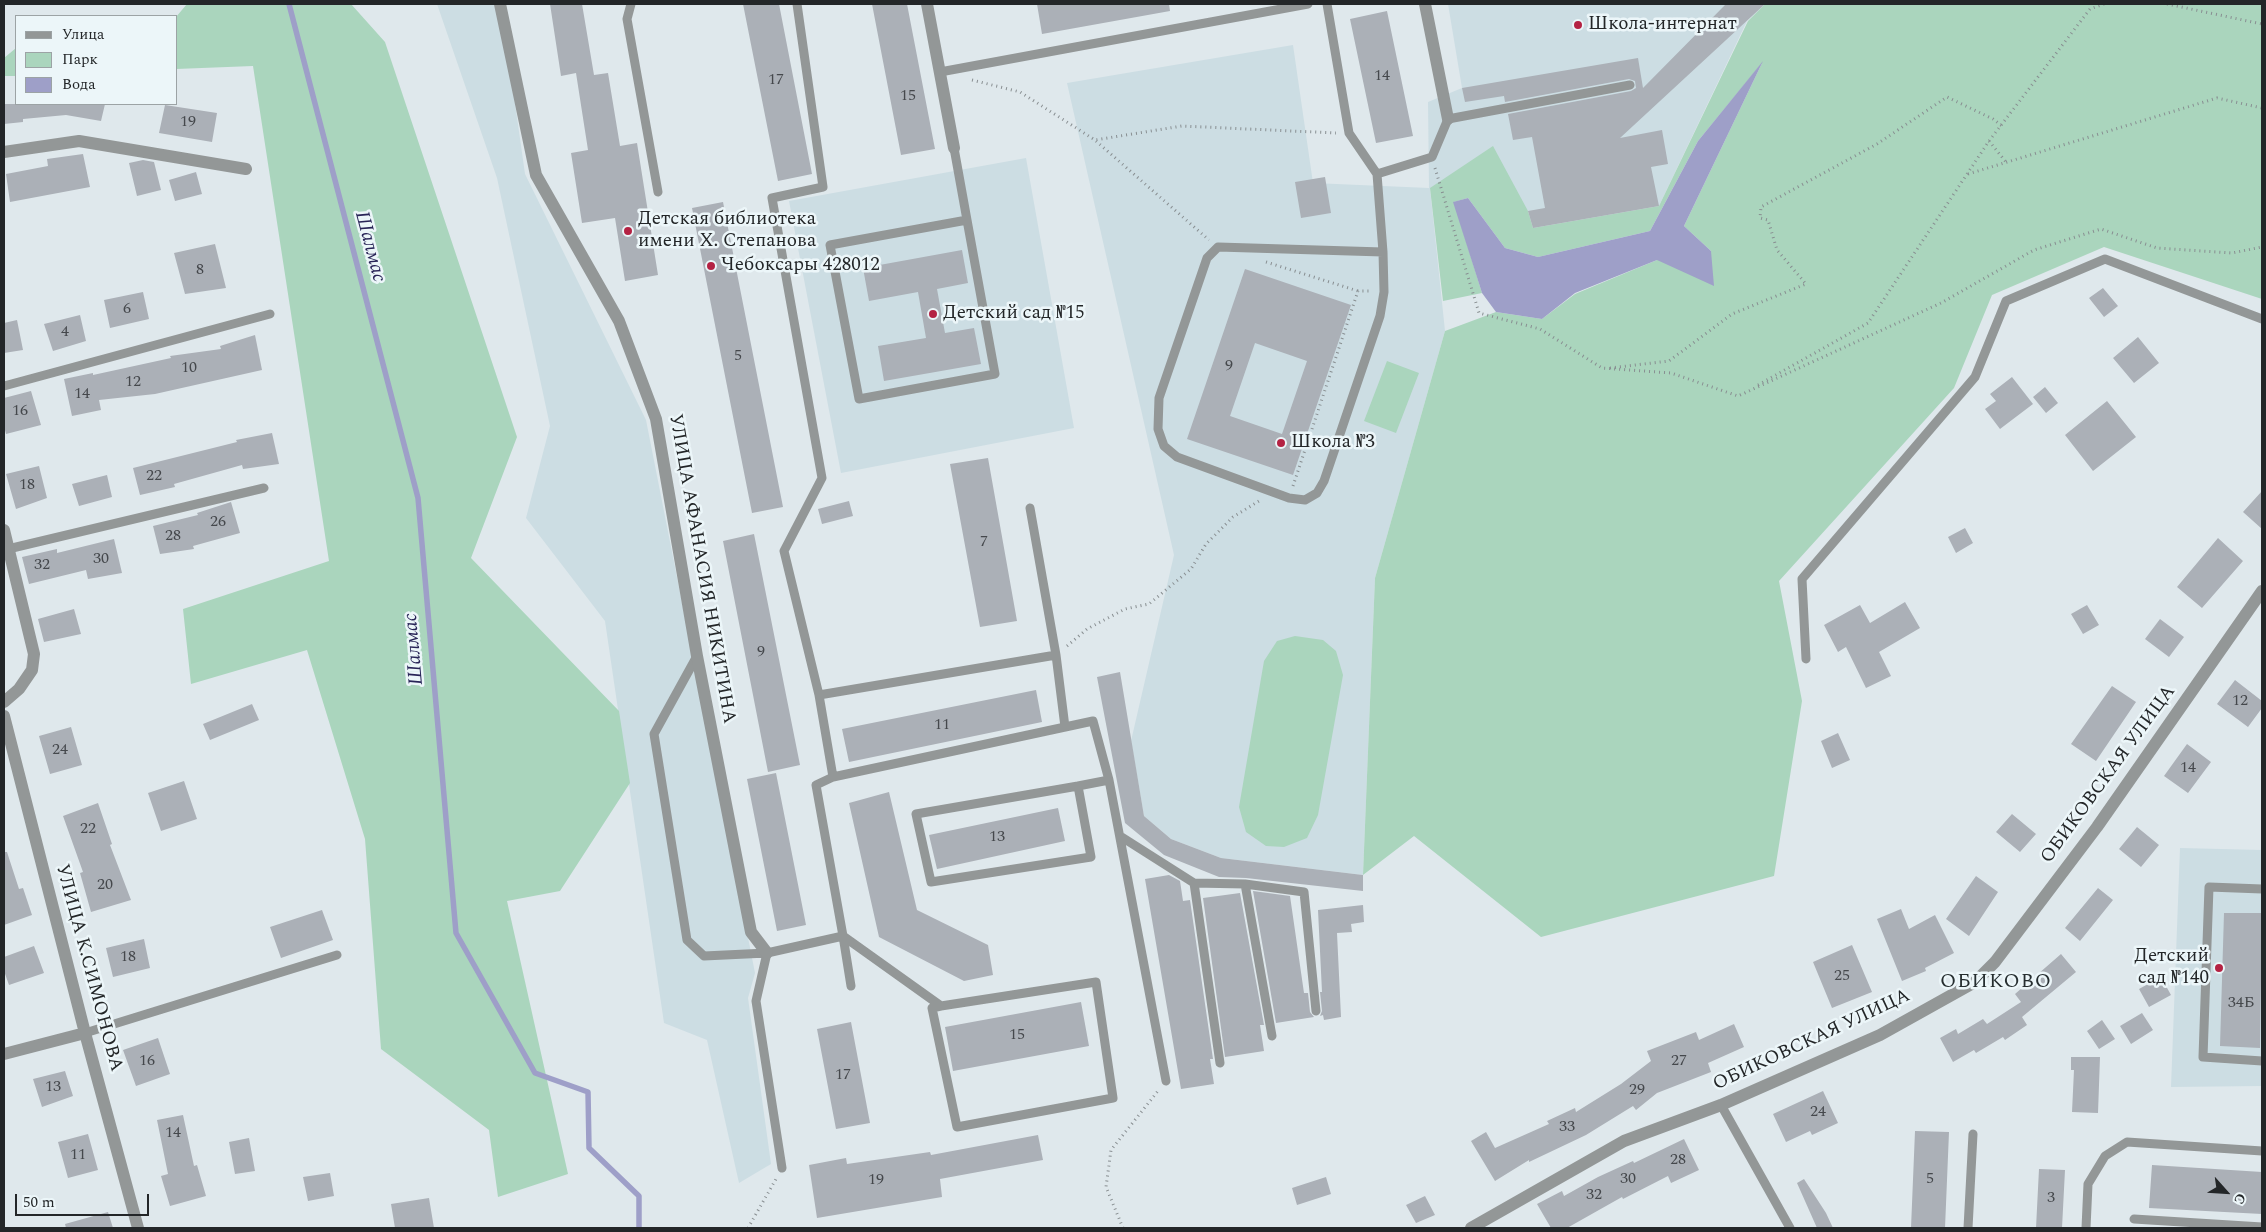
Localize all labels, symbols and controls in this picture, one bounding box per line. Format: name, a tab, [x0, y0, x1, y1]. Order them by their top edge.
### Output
place label: Школа-интернат	[1588, 14, 1737, 36]
legend	[15, 15, 178, 105]
marker: Школа-интернат	[1572, 19, 1584, 31]
text: Улица	[62, 23, 104, 46]
text: Парк	[62, 48, 98, 71]
house number: 14	[1374, 67, 1390, 87]
house number: 17	[768, 71, 784, 91]
text: Вода	[62, 73, 96, 96]
house number: 15	[900, 87, 916, 107]
house number: 19	[180, 113, 196, 133]
water label: Шалмас	[348, 209, 390, 285]
place label: Детская библиотека имени Х. Степанова	[638, 209, 816, 253]
marker: Детская библиотека имени Х. Степанова	[622, 225, 634, 237]
place label: Чебоксары 428012	[721, 255, 880, 277]
marker: Чебоксары 428012	[705, 260, 717, 272]
house number: 8	[196, 261, 204, 281]
house number: 6	[123, 300, 131, 320]
place label: Детский сад №15	[943, 303, 1084, 325]
marker: Детский сад №15	[927, 308, 939, 320]
house number: 4	[61, 323, 69, 343]
house number: 5	[734, 347, 742, 367]
house number: 9	[1225, 357, 1233, 377]
house number: 10	[181, 359, 197, 379]
house number: 12	[125, 373, 141, 393]
house number: 14	[74, 385, 90, 405]
house number: 16	[12, 402, 28, 422]
street label: УЛИЦА АФАНАСИЯ НИКИТИНА	[663, 412, 739, 726]
place label: Школа №3	[1291, 432, 1375, 454]
marker: Школа №3	[1275, 437, 1287, 449]
house number: 22	[146, 467, 162, 487]
house number: 18	[19, 476, 35, 496]
house number: 26	[210, 513, 226, 533]
house number: 28	[165, 527, 181, 547]
house number: 7	[980, 533, 988, 553]
house number: 30	[93, 550, 109, 570]
house number: 32	[34, 556, 50, 576]
water label: Шалмас	[400, 612, 430, 686]
house number: 9	[757, 643, 765, 663]
street label: ОБИКОВСКАЯ УЛИЦА	[2037, 681, 2181, 869]
house number: 12	[2232, 692, 2248, 712]
house number: 11	[934, 716, 950, 736]
house number: 24	[52, 741, 68, 761]
house number: 14	[2180, 759, 2196, 779]
house number: 22	[80, 820, 96, 840]
house number: 13	[989, 828, 1005, 848]
street label: УЛИЦА К.СИМОНОВА	[49, 862, 127, 1074]
house number: 20	[97, 876, 113, 896]
place label: Детский сад №140	[2134, 946, 2209, 990]
house number: 18	[120, 948, 136, 968]
marker: Детский сад №140	[2213, 962, 2225, 974]
house number: 25	[1834, 967, 1850, 987]
district label: ОБИКОВО	[1939, 971, 2053, 995]
street label: ОБИКОВСКАЯ УЛИЦА	[1710, 985, 1914, 1097]
house number: 34Б	[2228, 994, 2254, 1014]
house number: 15	[1009, 1026, 1025, 1046]
house number: 16	[139, 1052, 155, 1072]
house number: 27	[1671, 1052, 1687, 1072]
house number: 17	[835, 1066, 851, 1086]
house number: 13	[45, 1078, 61, 1098]
house number: 29	[1629, 1081, 1645, 1101]
house number: 24	[1810, 1103, 1826, 1123]
house number: 33	[1559, 1118, 1575, 1138]
house number: 14	[165, 1124, 181, 1144]
house number: 11	[70, 1146, 86, 1166]
house number: 28	[1670, 1151, 1686, 1171]
north arrow	[2201, 1167, 2251, 1217]
house number: 30	[1620, 1170, 1636, 1190]
house number: 5	[1926, 1170, 1934, 1190]
house number: 19	[868, 1171, 884, 1191]
scale bar	[18, 1184, 151, 1216]
house number: 32	[1586, 1186, 1602, 1206]
house number: 3	[2047, 1189, 2055, 1209]
text: С	[2228, 1190, 2252, 1208]
text: 50 m	[23, 1191, 55, 1214]

